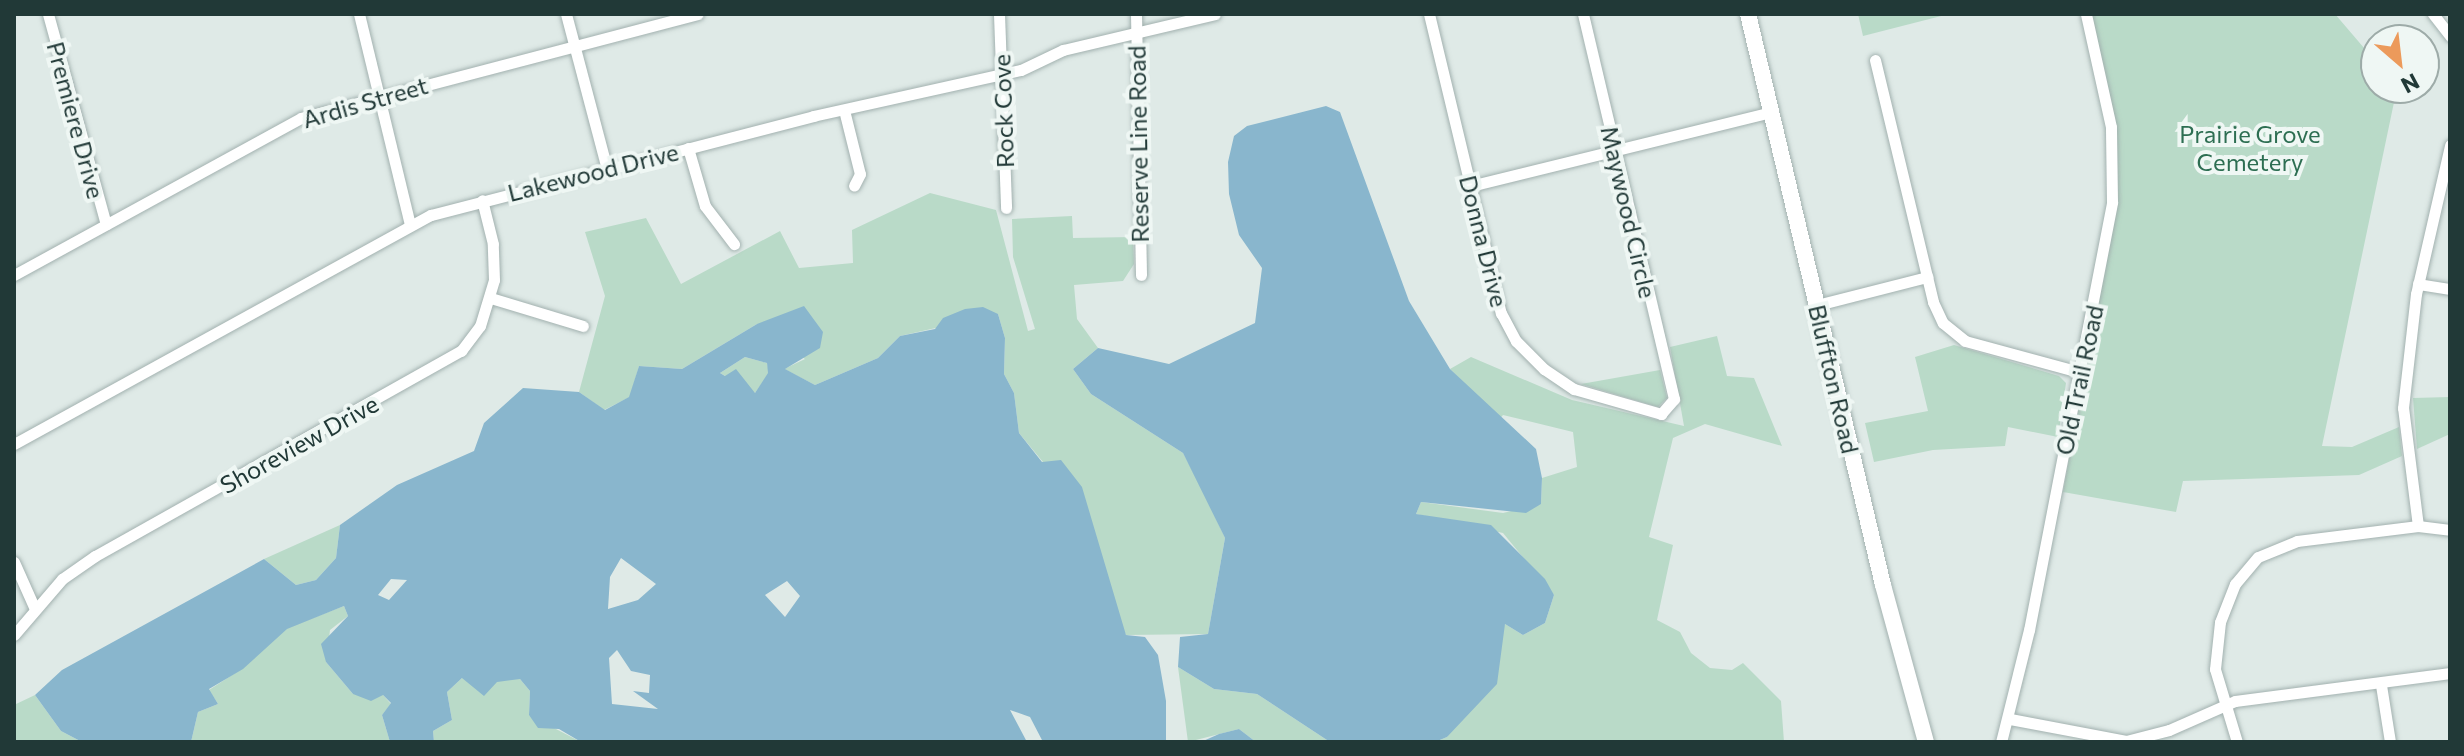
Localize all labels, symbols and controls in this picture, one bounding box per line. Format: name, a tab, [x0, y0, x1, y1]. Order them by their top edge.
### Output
north arrow	[2360, 24, 2440, 104]
street label: Premiere Drive	[41, 38, 111, 202]
street label: Reserve Line Road	[1122, 45, 1154, 243]
street label: Rock Cove	[987, 54, 1019, 168]
text: N	[2397, 68, 2424, 100]
street label: Ardis Street	[299, 70, 431, 134]
park label: Prairie Grove Cemetery	[2179, 120, 2321, 176]
street label: Maywood Circle	[1595, 123, 1663, 301]
street label: Lakewood Drive	[505, 137, 681, 207]
street label: Donna Drive	[1454, 172, 1514, 310]
street label: Bluffton Road	[1803, 302, 1865, 456]
street label: Old Trail Road	[2049, 302, 2109, 458]
street label: Shoreview Drive	[215, 389, 383, 499]

